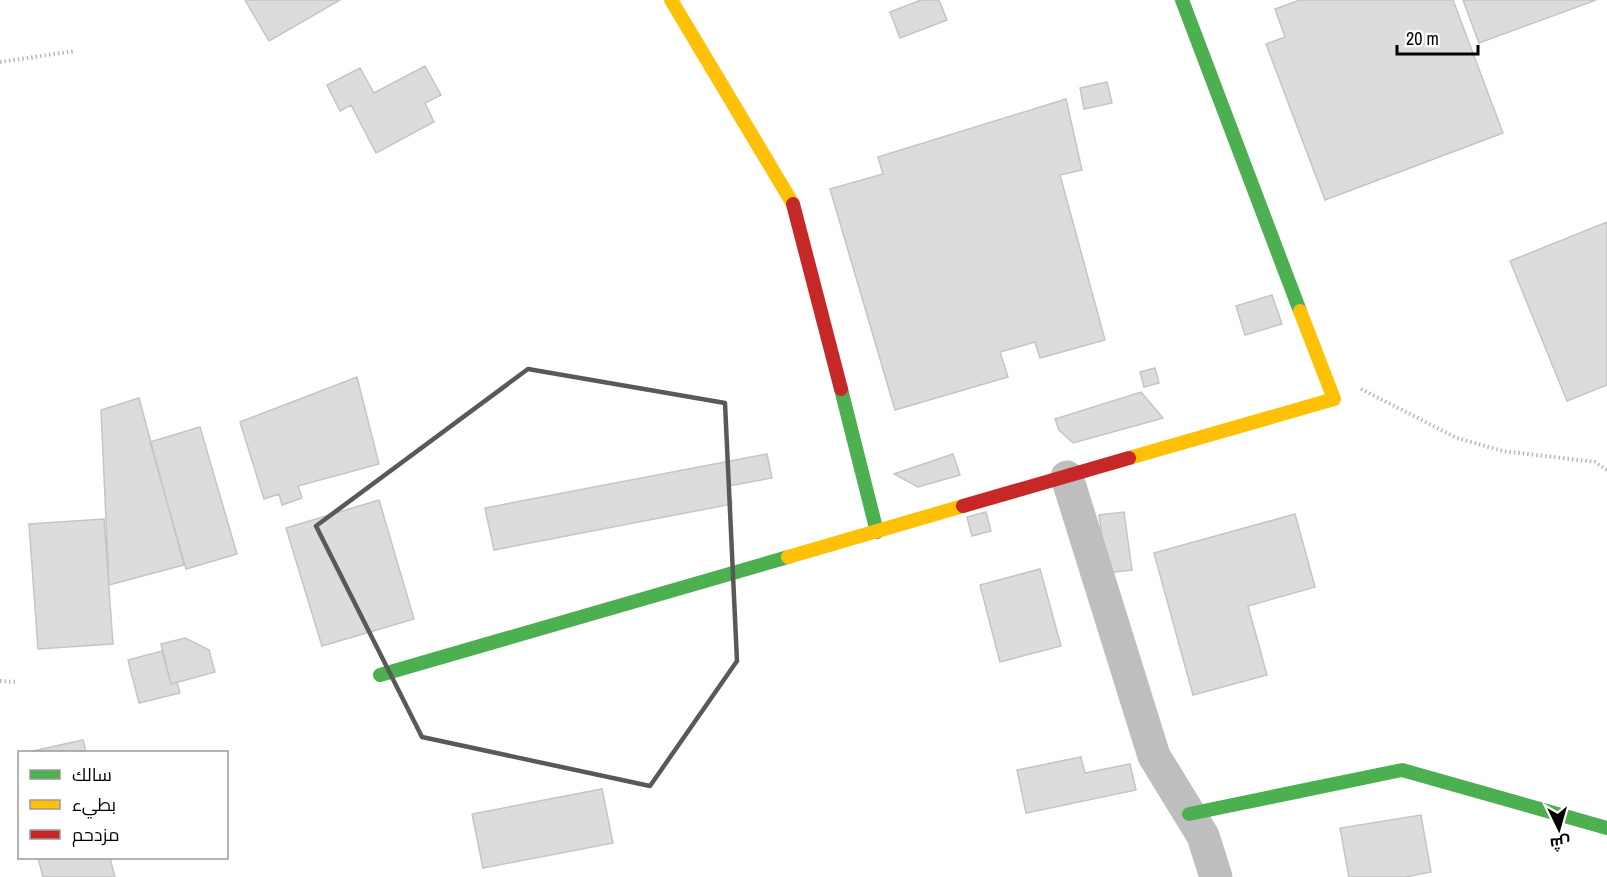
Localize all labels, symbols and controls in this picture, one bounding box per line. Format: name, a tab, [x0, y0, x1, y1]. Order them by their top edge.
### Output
scale bar	[1397, 18, 1478, 56]
text: 20 m	[1406, 26, 1439, 51]
legend	[18, 751, 228, 859]
text: سالك	[72, 762, 112, 787]
text: بطيء	[72, 792, 116, 819]
north arrow	[1529, 799, 1589, 859]
text: مزدحم	[72, 822, 120, 847]
text: ش	[1549, 832, 1571, 856]

